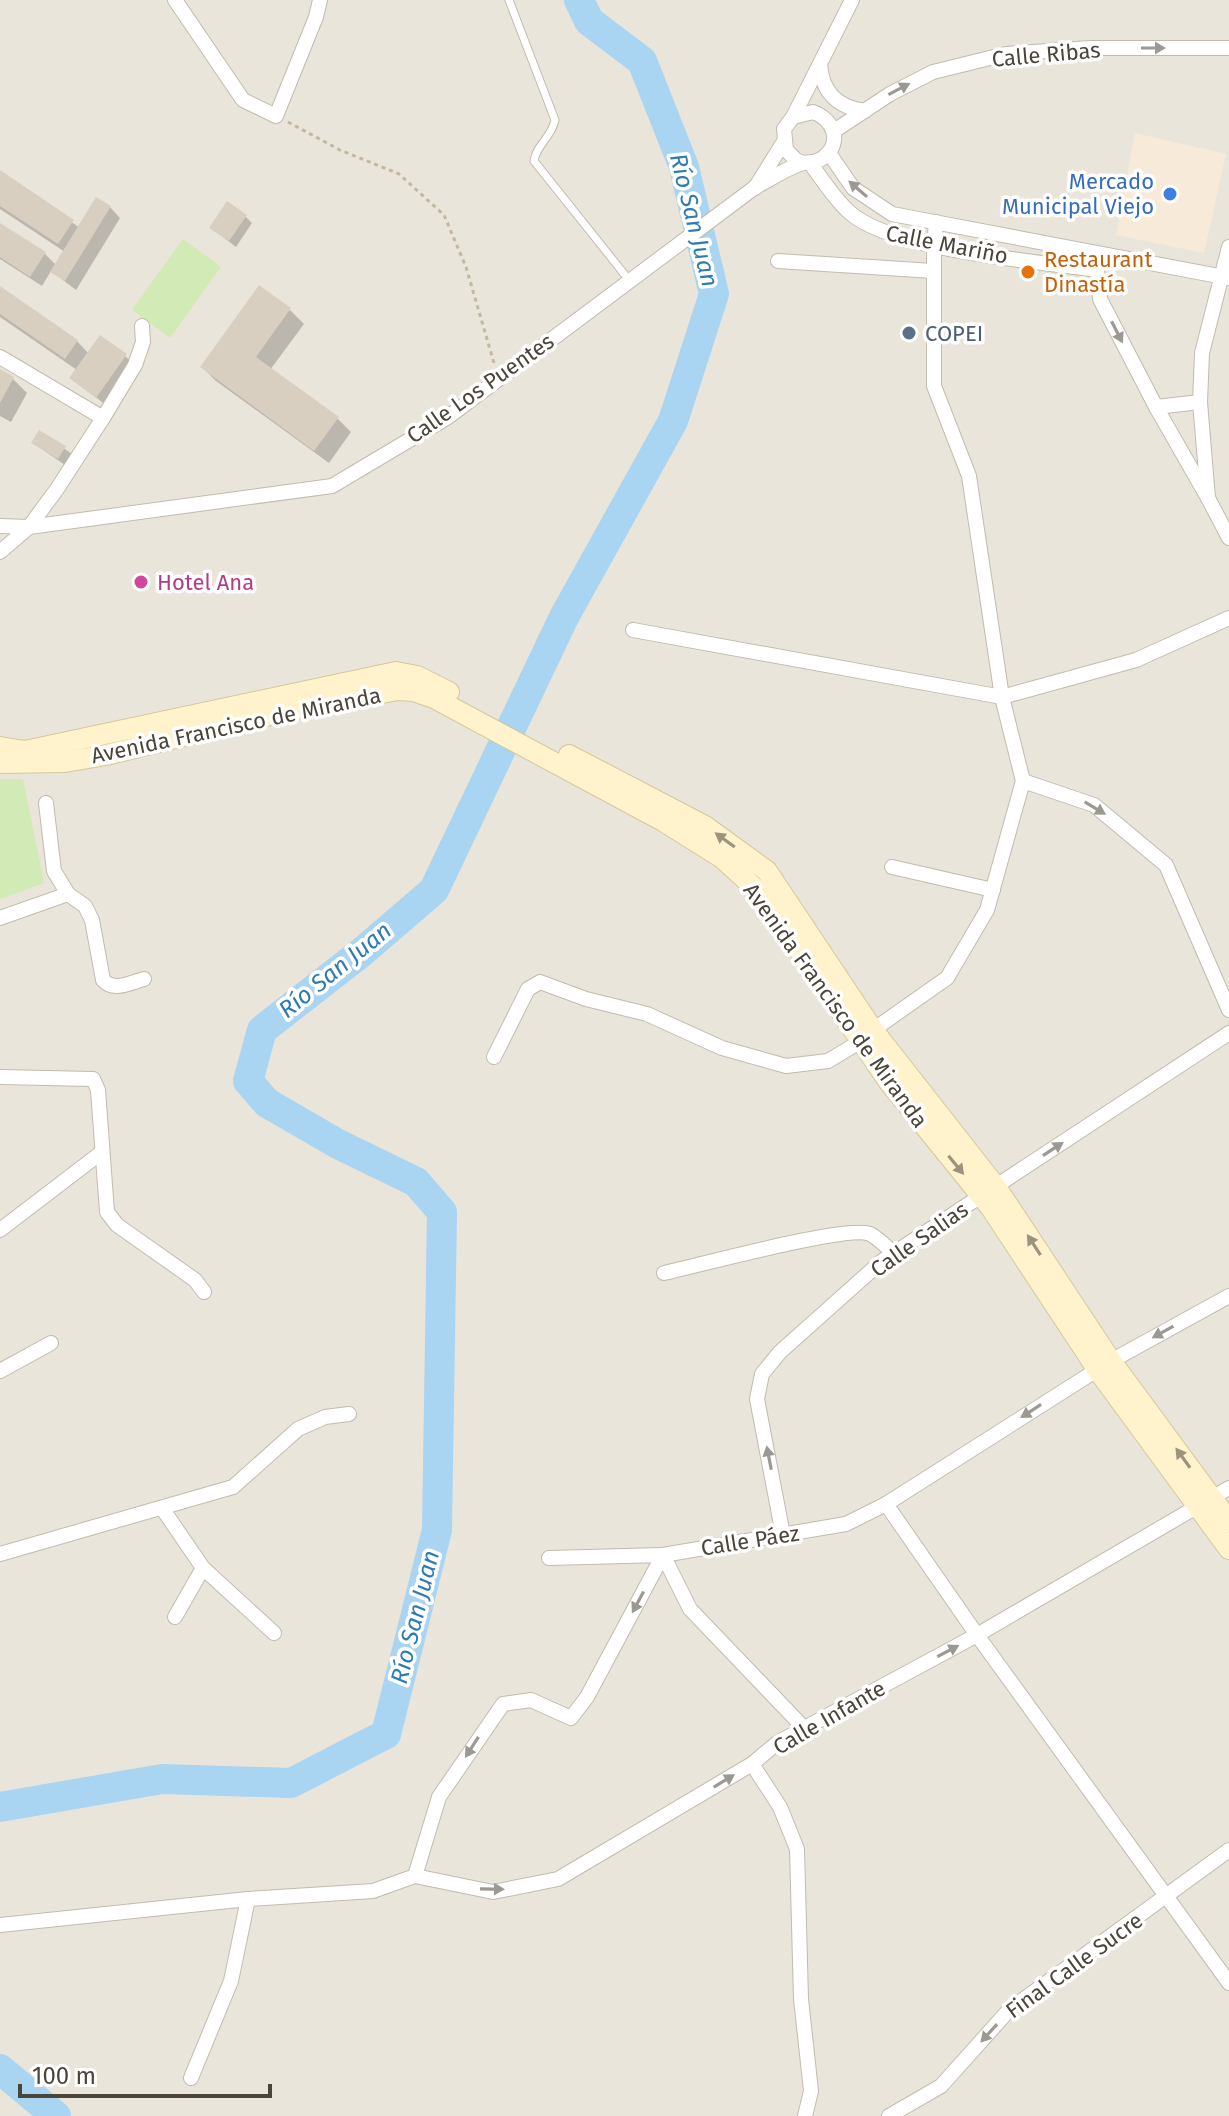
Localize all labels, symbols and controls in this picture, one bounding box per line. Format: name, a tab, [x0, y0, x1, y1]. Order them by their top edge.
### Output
street label: Calle Ribas	[991, 36, 1101, 73]
one-way arrow	[1141, 42, 1166, 54]
one-way arrow	[888, 83, 911, 96]
water label: Río San Juan	[664, 150, 724, 290]
place label: Mercado Municipal Viejo	[1002, 168, 1154, 220]
one-way arrow	[848, 181, 868, 198]
marker: Mercado Municipal Viejo	[1161, 185, 1179, 203]
street label: Calle Mariño	[883, 219, 1010, 270]
place label: Restaurant Dinastía	[1044, 246, 1152, 298]
marker: Restaurant Dinastía	[1019, 263, 1037, 281]
place label: COPEI	[925, 320, 983, 347]
one-way arrow	[1110, 321, 1123, 344]
marker: COPEI	[900, 324, 918, 342]
street label: Calle Los Puentes	[401, 328, 559, 449]
place label: Hotel Ana	[157, 569, 254, 596]
marker: Hotel Ana	[132, 573, 150, 591]
street label: Avenida Francisco de Miranda	[89, 682, 384, 769]
one-way arrow	[1084, 800, 1107, 815]
one-way arrow	[714, 832, 736, 848]
street label: Avenida Francisco de Miranda	[738, 878, 933, 1133]
water label: Río San Juan	[273, 916, 397, 1024]
one-way arrow	[1042, 1142, 1064, 1157]
one-way arrow	[947, 1155, 964, 1175]
street label: Calle Salias	[865, 1196, 973, 1283]
one-way arrow	[1027, 1234, 1042, 1255]
one-way arrow	[1152, 1325, 1174, 1339]
one-way arrow	[1021, 1404, 1042, 1419]
one-way arrow	[762, 1446, 775, 1471]
one-way arrow	[1175, 1448, 1191, 1468]
street label: Calle Páez	[699, 1519, 801, 1562]
water label: Río San Juan	[385, 1547, 445, 1687]
one-way arrow	[632, 1591, 646, 1613]
one-way arrow	[937, 1644, 959, 1658]
street label: Calle Infante	[768, 1674, 890, 1760]
one-way arrow	[465, 1736, 480, 1758]
one-way arrow	[713, 1774, 735, 1788]
one-way arrow	[480, 1883, 505, 1895]
street label: Final Calle Sucre	[1001, 1907, 1148, 2024]
one-way arrow	[981, 2022, 998, 2042]
scale bar	[20, 2048, 270, 2098]
text: 100 m	[32, 2062, 96, 2090]

